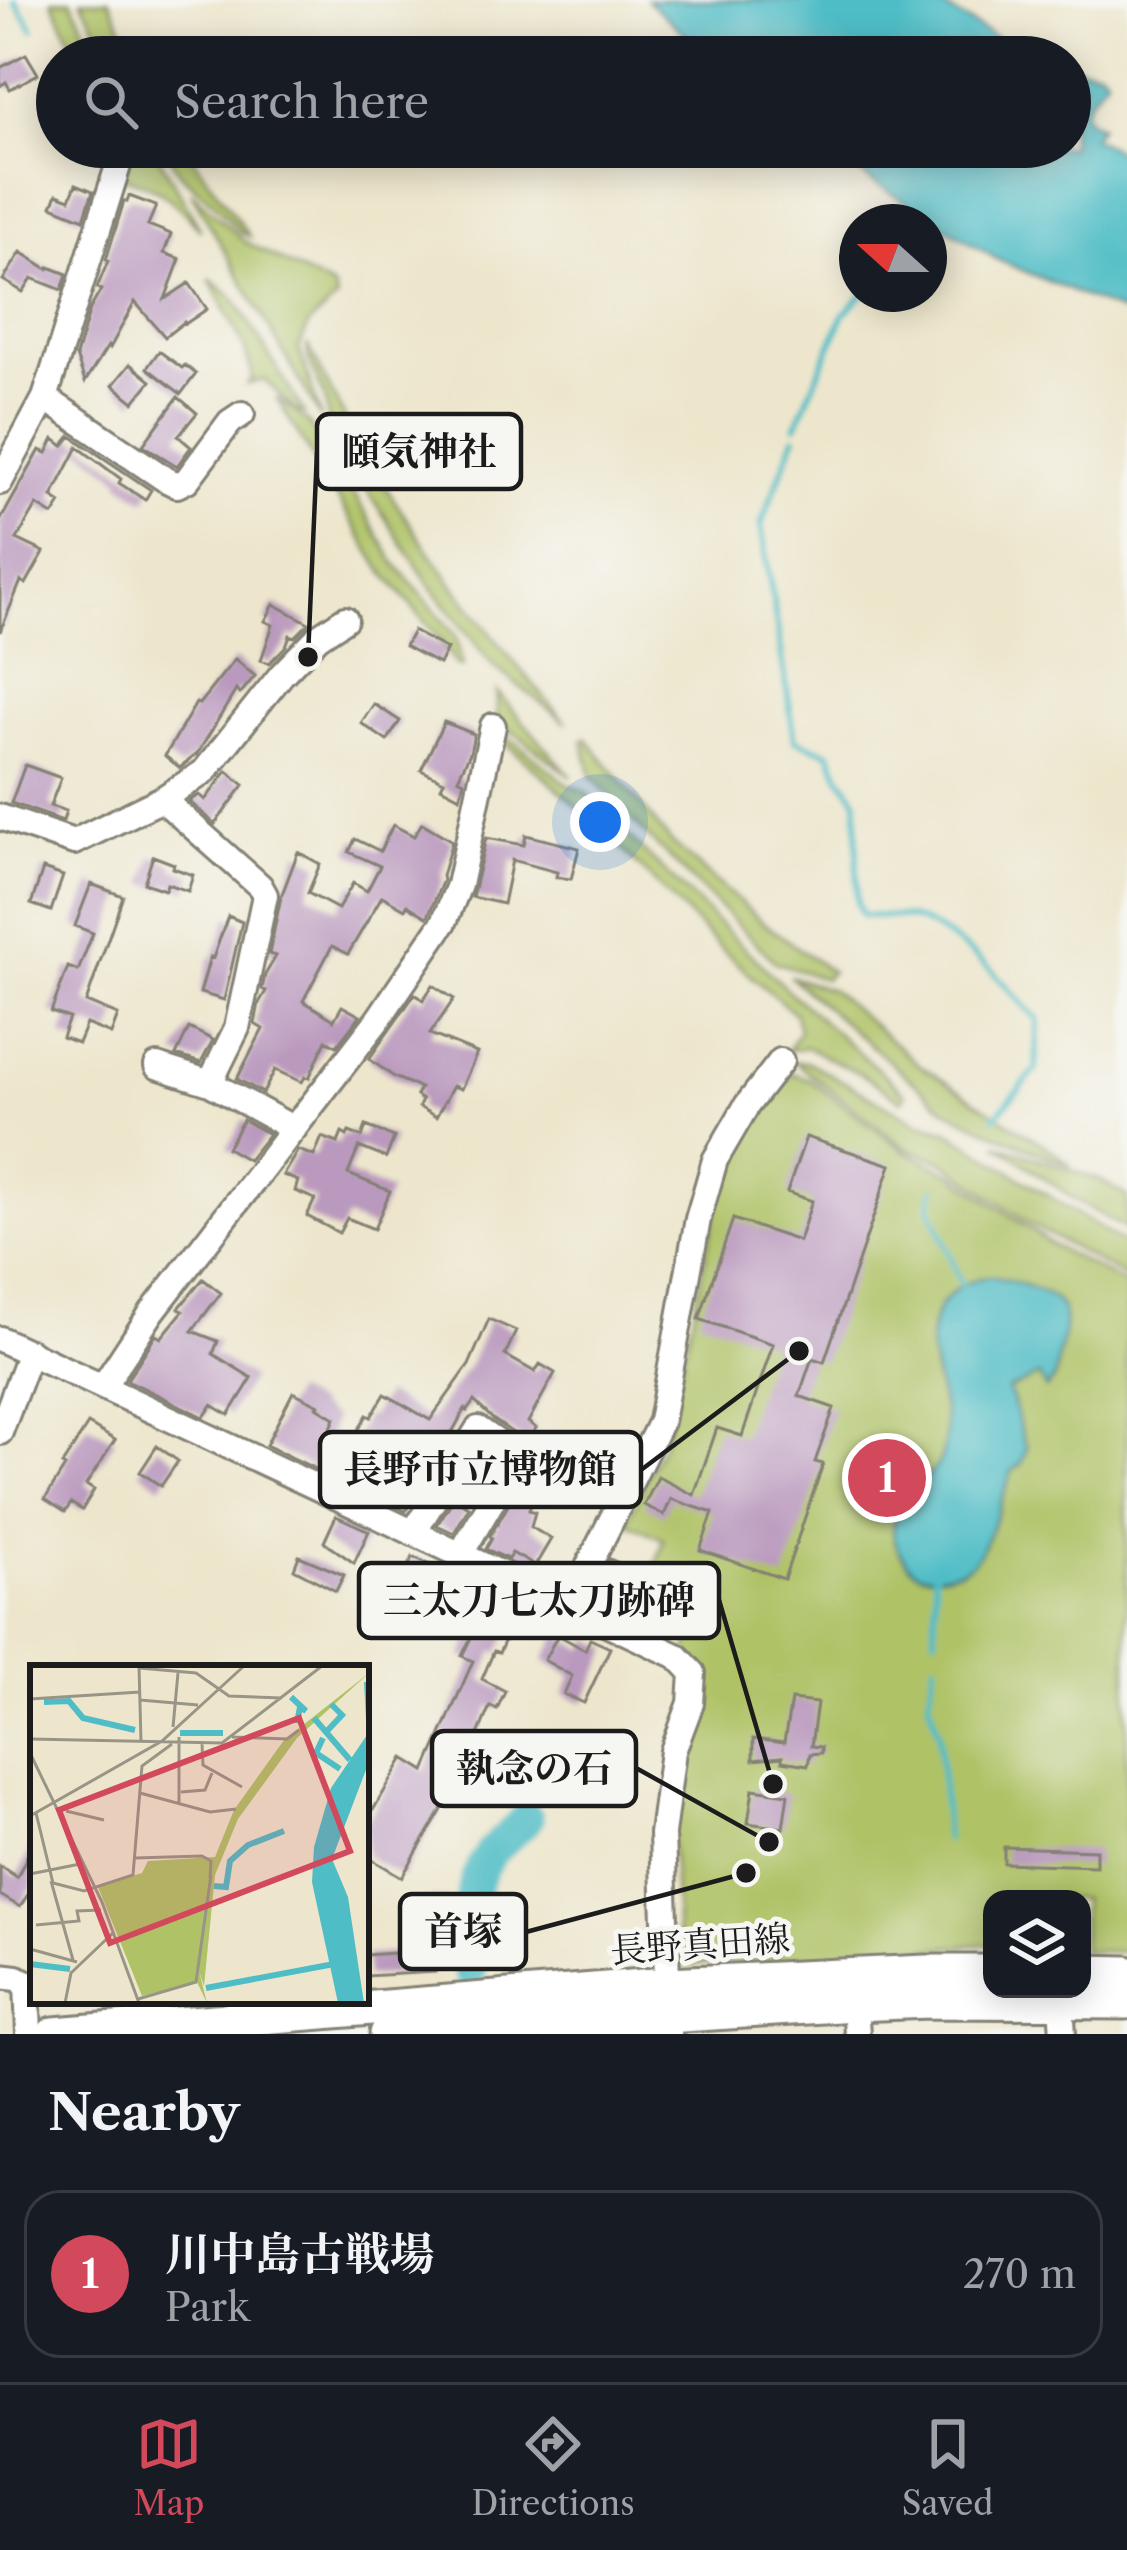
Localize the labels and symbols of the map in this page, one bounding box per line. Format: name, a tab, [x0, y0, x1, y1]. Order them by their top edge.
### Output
north arrow	[839, 204, 947, 312]
callout: 頥気神社	[317, 414, 521, 489]
text: 頥気神社	[341, 427, 497, 475]
your location	[570, 792, 630, 852]
callout: 長野市立博物館	[320, 1432, 641, 1507]
pin: 1	[848, 1433, 926, 1523]
text: 長野市立博物館	[343, 1445, 617, 1493]
callout: 三太刀七太刀跡碑	[359, 1563, 719, 1638]
text: 三太刀七太刀跡碑	[383, 1576, 695, 1624]
inset map	[30, 1665, 369, 2004]
callout: 執念の石	[432, 1731, 636, 1806]
text: 執念の石	[456, 1744, 612, 1792]
callout: 首塚	[400, 1894, 526, 1969]
text: 首塚	[424, 1907, 502, 1955]
street label: 長野真田線	[609, 1916, 791, 1972]

